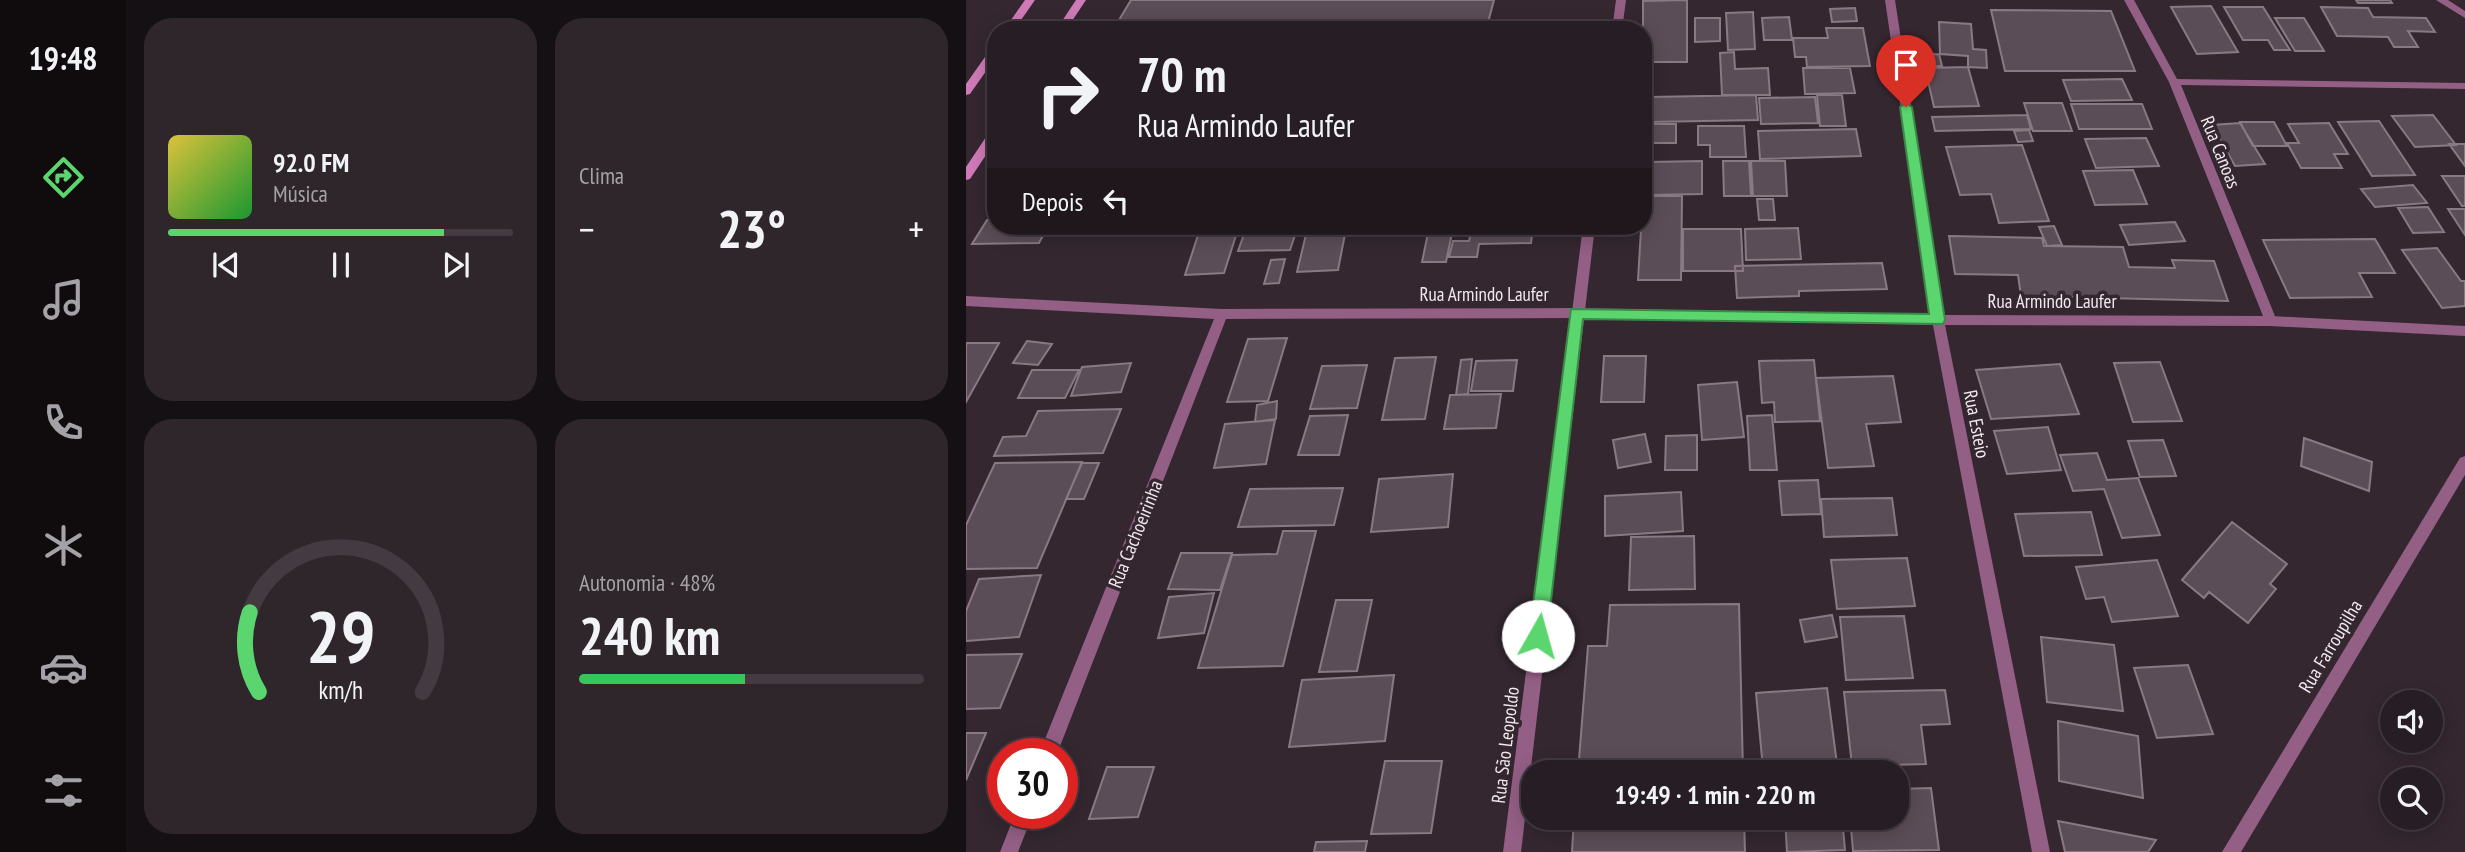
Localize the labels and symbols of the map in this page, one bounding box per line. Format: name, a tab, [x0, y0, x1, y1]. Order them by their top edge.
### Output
pin	[1876, 35, 1936, 107]
street label: Rua Canoas	[2196, 112, 2246, 192]
street label: Rua Armindo Laufer	[1419, 282, 1549, 306]
street label: Rua Armindo Laufer	[1987, 289, 2117, 313]
street label: Rua Esteio	[1959, 388, 1995, 460]
street label: Rua Cachoeirinha	[1103, 477, 1167, 591]
street label: Rua Farroupilha	[2293, 595, 2367, 697]
position arrow	[1501, 599, 1575, 673]
street label: Rua São Leopoldo	[1486, 685, 1524, 805]
speed limit sign: 30	[987, 738, 1078, 829]

